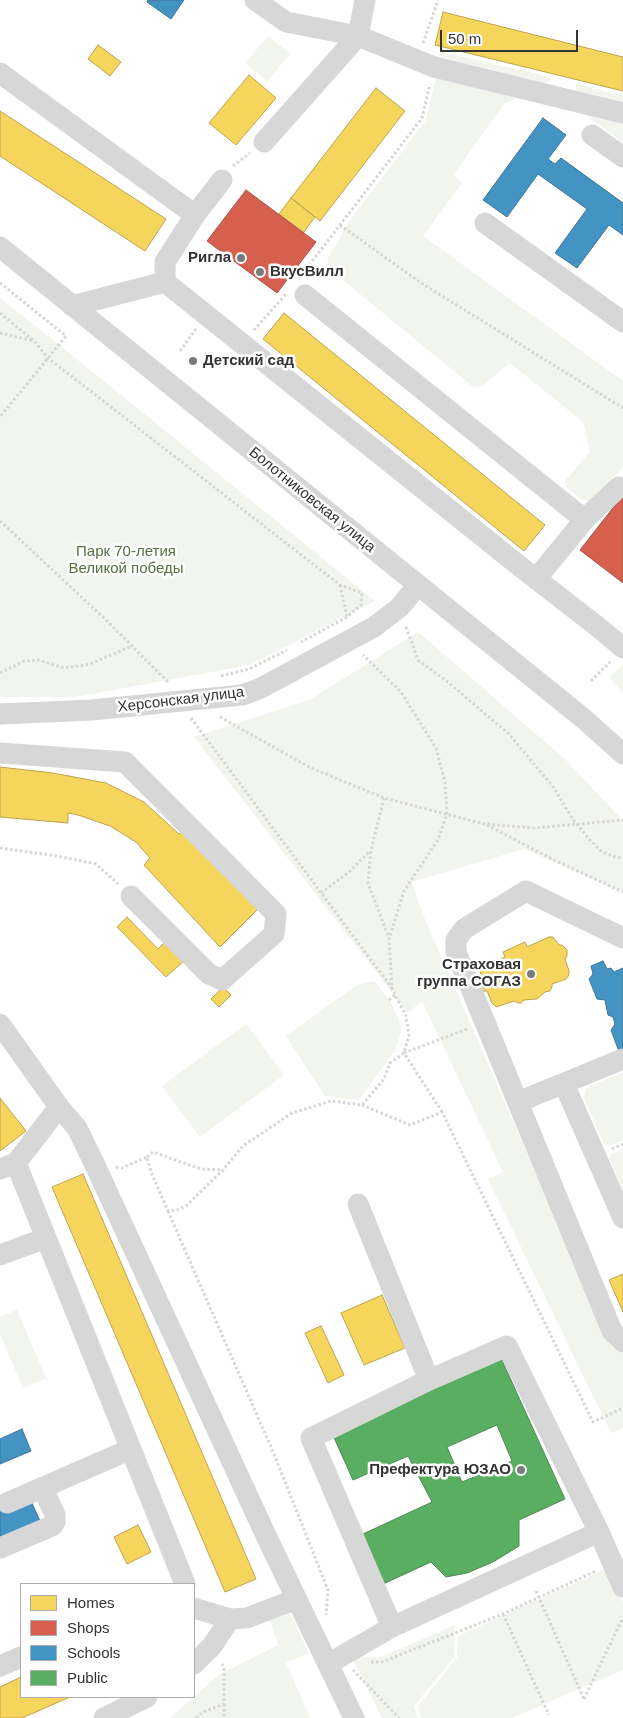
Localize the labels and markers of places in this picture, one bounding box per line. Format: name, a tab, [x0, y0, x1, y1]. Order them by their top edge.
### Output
place label: Ригла	[188, 249, 231, 267]
marker: Ригла	[235, 252, 247, 264]
place label: ВкусВилл	[270, 263, 344, 281]
marker: ВкусВилл	[254, 266, 266, 278]
place label: Детский сад	[203, 352, 294, 370]
marker: Детский сад	[187, 355, 199, 367]
place label: Страховая группа СОГАЗ	[417, 956, 521, 991]
marker: Страховая группа СОГАЗ	[525, 968, 537, 980]
place label: Префектура ЮЗАО	[369, 1461, 511, 1479]
marker: Префектура ЮЗАО	[515, 1464, 527, 1476]

